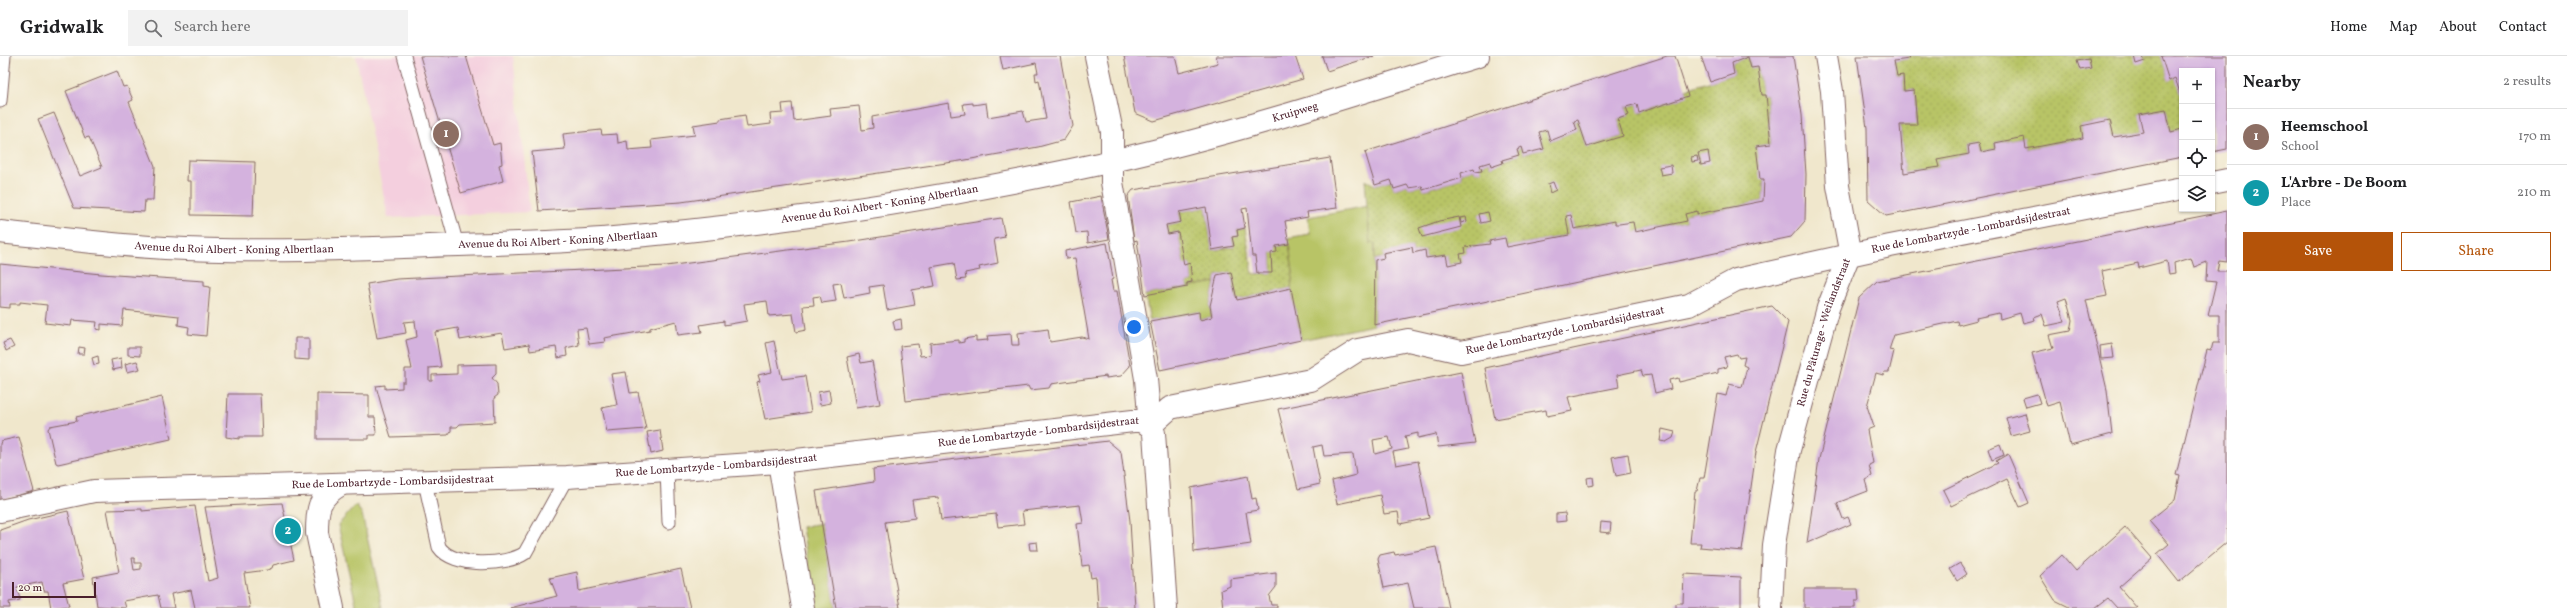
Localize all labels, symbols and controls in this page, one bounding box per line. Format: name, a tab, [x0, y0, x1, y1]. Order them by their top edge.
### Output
search box	[128, 10, 408, 46]
text: Gridwalk	[20, 15, 104, 41]
icon: search	[142, 17, 164, 39]
text: Search here	[174, 17, 251, 38]
text: Home	[2330, 18, 2367, 37]
text: Map	[2389, 18, 2417, 37]
text: About	[2439, 18, 2477, 37]
text: Contact	[2499, 18, 2547, 37]
map controls	[2179, 68, 2215, 212]
button: +	[2179, 68, 2215, 104]
text: Nearby	[2243, 71, 2301, 94]
text: 2 results	[2503, 73, 2551, 91]
street label: Kruipweg	[1271, 98, 1320, 126]
button: −	[2179, 104, 2215, 140]
text: Heemschool	[2281, 117, 2368, 138]
pin: 1	[433, 119, 459, 149]
text: 1	[2253, 128, 2259, 146]
text: 170 m	[2518, 128, 2551, 146]
text: School	[2281, 138, 2319, 156]
button: locate	[2179, 140, 2215, 176]
text: L'Arbre - De Boom	[2281, 173, 2407, 194]
button: layers	[2179, 176, 2215, 212]
street label: Avenue du Roi Albert - Koning Albertlaan	[780, 181, 980, 227]
text: 2	[2253, 184, 2259, 202]
text: 210 m	[2517, 184, 2551, 202]
text: Place	[2281, 194, 2311, 212]
street label: Rue de Lombartzyde - Lombardsijdestraat	[1870, 203, 2072, 257]
street label: Avenue du Roi Albert - Koning Albertlaan	[458, 226, 659, 253]
button: Save	[2243, 232, 2393, 271]
button: Share	[2401, 232, 2551, 271]
street label: Avenue du Roi Albert - Koning Albertlaan	[134, 238, 335, 258]
street label: Rue du Pâturage - Weilandstraat	[1794, 256, 1855, 408]
street label: Rue de Lombartzyde - Lombardsijdestraat	[1464, 303, 1666, 358]
your location	[1124, 317, 1144, 337]
street label: Rue de Lombartzyde - Lombardsijdestraat	[937, 413, 1139, 451]
street label: Rue de Lombartzyde - Lombardsijdestraat	[615, 450, 818, 481]
street label: Rue de Lombartzyde - Lombardsijdestraat	[291, 472, 494, 493]
pin: 2	[275, 516, 301, 546]
scale bar	[12, 580, 96, 599]
text: 20 m	[18, 581, 42, 596]

